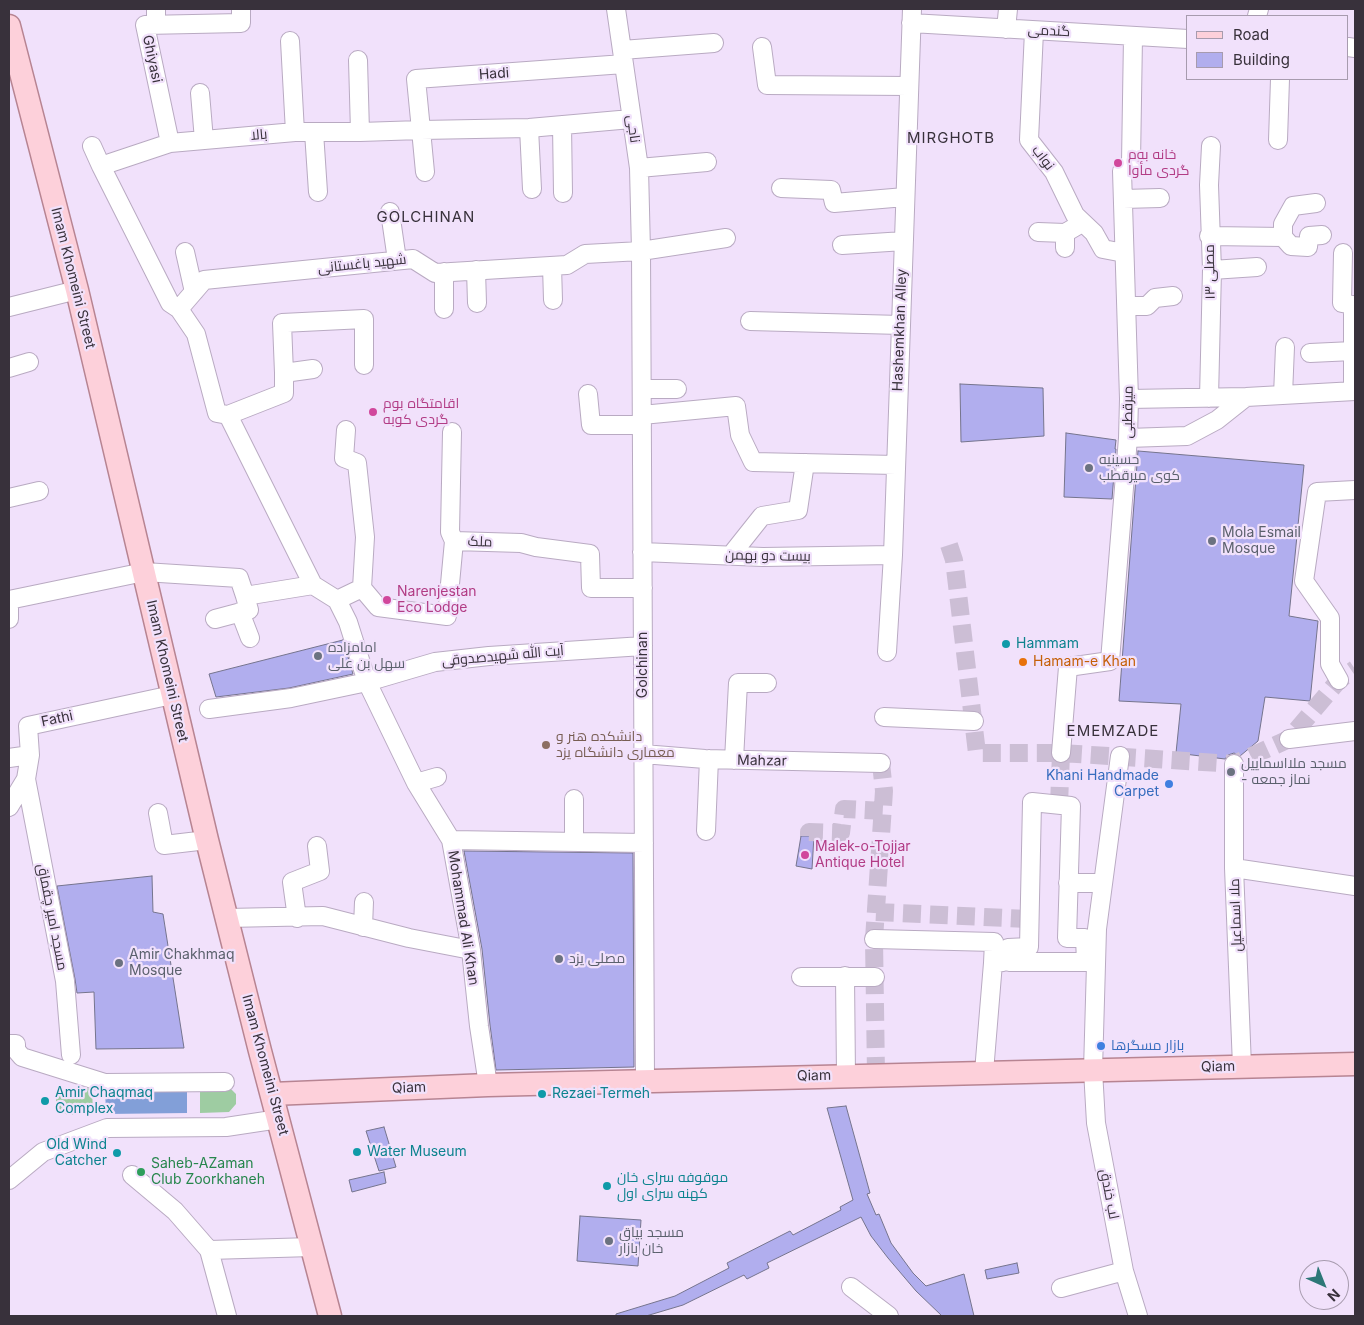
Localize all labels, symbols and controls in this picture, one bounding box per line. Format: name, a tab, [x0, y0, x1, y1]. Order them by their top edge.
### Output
legend	[1186, 15, 1349, 80]
street label: گندمی	[1027, 22, 1071, 40]
text: Road	[1233, 25, 1269, 44]
street label: Ghiyasi	[139, 34, 165, 84]
text: Building	[1233, 50, 1290, 69]
street label: Hadi	[478, 65, 510, 83]
street label: ناجی	[623, 114, 643, 144]
street label: بالا	[250, 126, 268, 144]
district label: MIRGHOTB	[906, 129, 996, 147]
street label: نواب	[1028, 142, 1058, 174]
place label: خانه بوم گردی مأوا	[1128, 147, 1189, 180]
marker: خانه بوم گردی مأوا	[1112, 157, 1124, 169]
street label: Imam Khomeini Street	[47, 206, 99, 350]
district label: GOLCHINAN	[375, 208, 477, 226]
street label: مصلی ۱۳	[1201, 244, 1219, 300]
street label: شهید باغستانی	[317, 251, 407, 277]
street label: Hashemkhan Alley	[889, 268, 911, 392]
street label: میرقطبی	[1119, 385, 1137, 439]
place label: اقامتگاه بوم گردی کوبه	[383, 396, 459, 428]
marker: اقامتگاه بوم گردی کوبه	[367, 406, 379, 418]
place label: حسینیه کوی میرقطب	[1099, 452, 1180, 484]
marker: حسینیه کوی میرقطب	[1083, 462, 1095, 474]
place label: Mola Esmail Mosque	[1222, 525, 1301, 558]
street label: ملک	[467, 533, 493, 551]
marker: Mola Esmail Mosque	[1206, 535, 1218, 547]
street label: بیست دو بهمن	[725, 547, 811, 565]
place label: Narenjestan Eco Lodge	[397, 584, 477, 616]
marker: Narenjestan Eco Lodge	[381, 594, 393, 606]
street label: Imam Khomeini Street	[142, 598, 192, 744]
street label: Golchinan	[635, 632, 651, 698]
place label: Hammam	[1016, 636, 1079, 652]
marker: Hammam	[1000, 638, 1012, 650]
place label: امامزاده سهل بن علی	[328, 640, 405, 672]
street label: آیت الله شهیدصدوقی	[441, 642, 565, 670]
marker: امامزاده سهل بن علی	[312, 650, 324, 662]
place label: Hamam-e Khan	[1033, 654, 1136, 670]
marker: Hamam-e Khan	[1017, 656, 1029, 668]
street label: Fathi	[40, 707, 74, 731]
district label: EMEMZADE	[1066, 722, 1160, 740]
place label: دانشکده هنر و معماری دانشگاه یزد	[556, 729, 675, 762]
marker: دانشکده هنر و معماری دانشگاه یزد	[540, 739, 552, 751]
street label: Mahzar	[737, 752, 787, 770]
place label: مسجد ملااسماییل - نماز جمعه	[1241, 756, 1347, 789]
marker: مسجد ملااسماییل - نماز جمعه	[1225, 766, 1237, 778]
place label: Khani Handmade Carpet	[1046, 768, 1159, 800]
marker: Khani Handmade Carpet	[1163, 778, 1175, 790]
place label: Malek-o-Tojjar Antique Hotel	[815, 839, 911, 872]
street label: Mohammad Ali Khan	[444, 849, 482, 987]
marker: Malek-o-Tojjar Antique Hotel	[799, 849, 811, 861]
street label: مسجد امیر چقماق	[33, 862, 71, 972]
street label: ملا اسماعیل	[1226, 878, 1246, 952]
place label: Amir Chakhmaq Mosque	[129, 947, 235, 980]
place label: مصلی یزد	[569, 951, 625, 967]
marker: مصلی یزد	[553, 953, 565, 965]
marker: Amir Chakhmaq Mosque	[113, 957, 125, 969]
street label: Imam Khomeini Street	[238, 993, 292, 1137]
place label: بازار مسگرها	[1111, 1038, 1184, 1054]
marker: بازار مسگرها	[1095, 1040, 1107, 1052]
street label: Qiam	[1201, 1058, 1235, 1076]
street label: Qiam	[797, 1067, 831, 1085]
street label: Qiam	[392, 1079, 426, 1097]
place label: Amir Chaqmaq Complex	[55, 1085, 153, 1118]
place label: Rezaei Termeh	[552, 1086, 650, 1102]
marker: Rezaei Termeh	[536, 1088, 548, 1100]
marker: Amir Chaqmaq Complex	[39, 1095, 51, 1107]
place label: Old Wind Catcher	[46, 1137, 107, 1170]
place label: Water Museum	[367, 1144, 467, 1160]
marker: Water Museum	[351, 1146, 363, 1158]
marker: Old Wind Catcher	[111, 1147, 123, 1159]
place label: Saheb-AZaman Club Zoorkhaneh	[151, 1156, 265, 1188]
marker: Saheb-AZaman Club Zoorkhaneh	[135, 1166, 147, 1178]
street label: لب خندق	[1096, 1168, 1122, 1220]
place label: موقوفه سرای خان کهنه سرای اول	[617, 1170, 728, 1202]
marker: موقوفه سرای خان کهنه سرای اول	[601, 1180, 613, 1192]
place label: مسجد بیاق خان بازار	[619, 1225, 684, 1258]
marker: مسجد بیاق خان بازار	[603, 1235, 615, 1247]
north arrow	[1299, 1260, 1349, 1310]
text: N	[1324, 1286, 1344, 1305]

